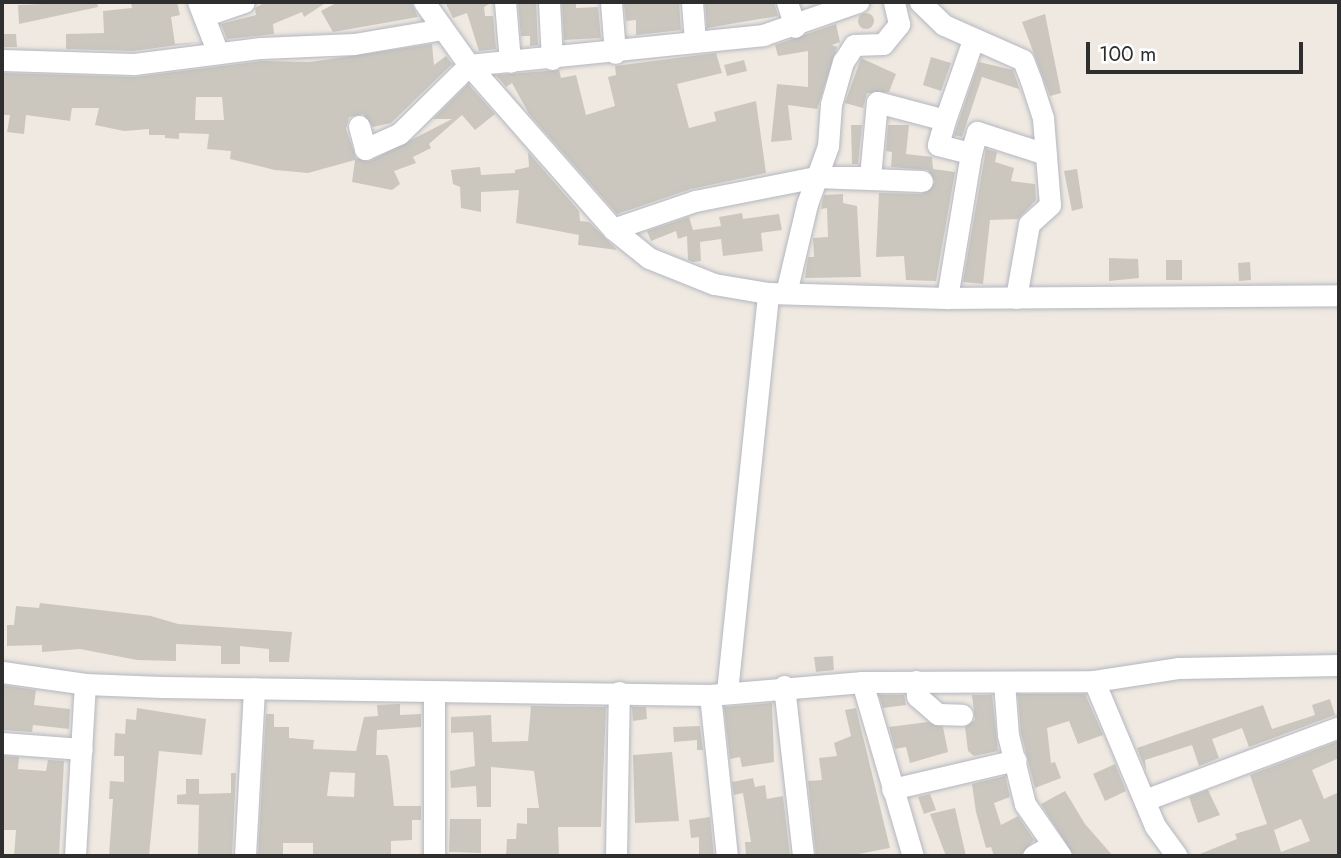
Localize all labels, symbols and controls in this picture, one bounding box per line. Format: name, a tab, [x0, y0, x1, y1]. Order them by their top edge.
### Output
scale bar	[1089, 28, 1306, 72]
text: 100 m	[1099, 39, 1156, 69]

